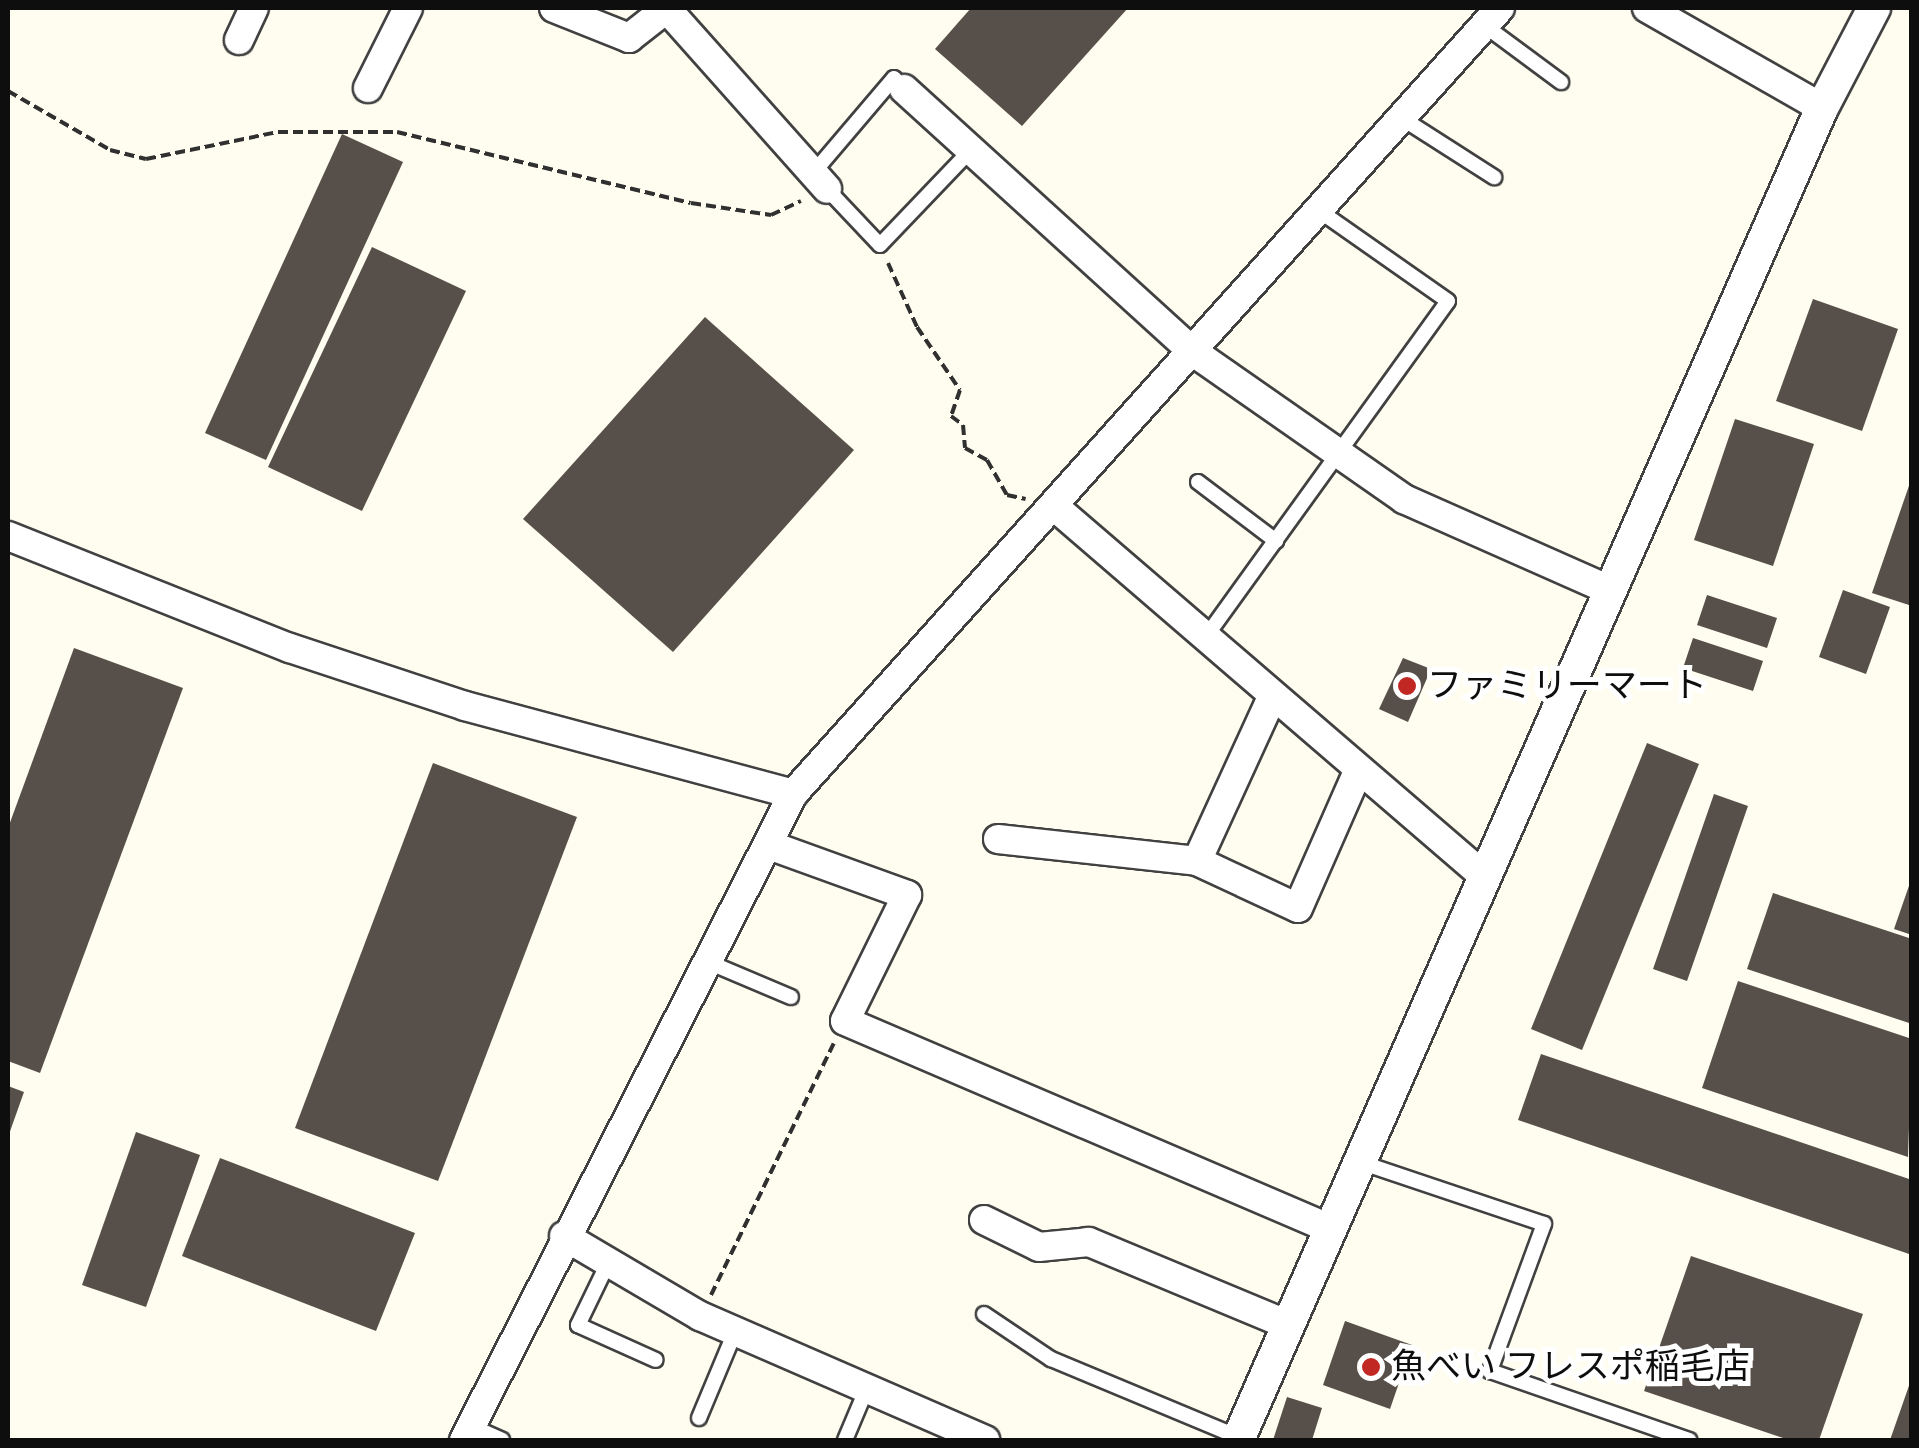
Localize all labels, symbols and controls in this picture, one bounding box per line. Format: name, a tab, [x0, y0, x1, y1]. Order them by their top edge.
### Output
place label: ファミリーマート	[1427, 665, 1707, 707]
marker: ファミリーマート	[1396, 675, 1418, 697]
place label: 魚べい フレスポ稲毛店	[1391, 1346, 1750, 1388]
marker: 魚べい フレスポ稲毛店	[1360, 1356, 1382, 1378]

